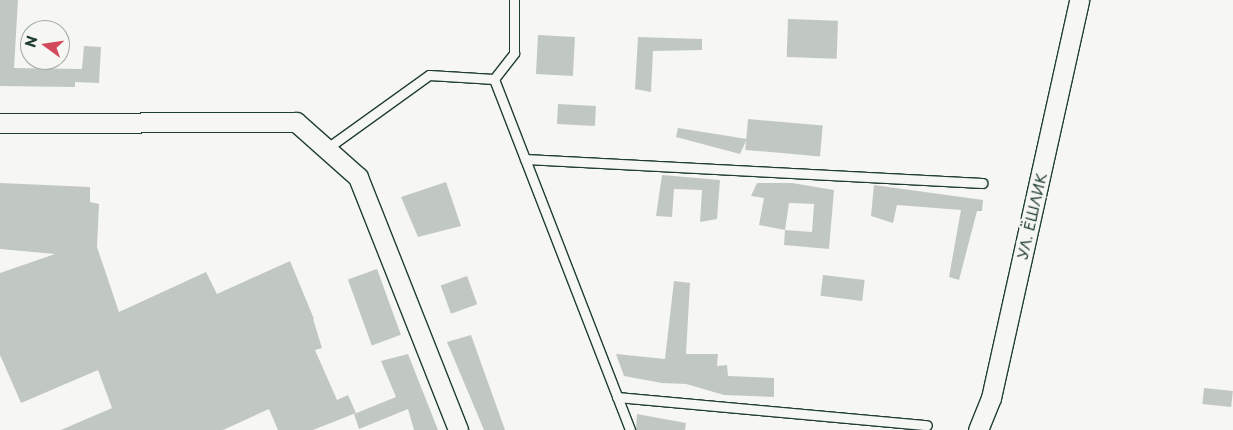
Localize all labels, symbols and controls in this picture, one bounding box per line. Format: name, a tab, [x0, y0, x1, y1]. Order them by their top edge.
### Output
north arrow	[20, 20, 70, 70]
text: N	[19, 34, 42, 49]
street label: УЛ. ЁШЛИК	[1012, 171, 1050, 261]

